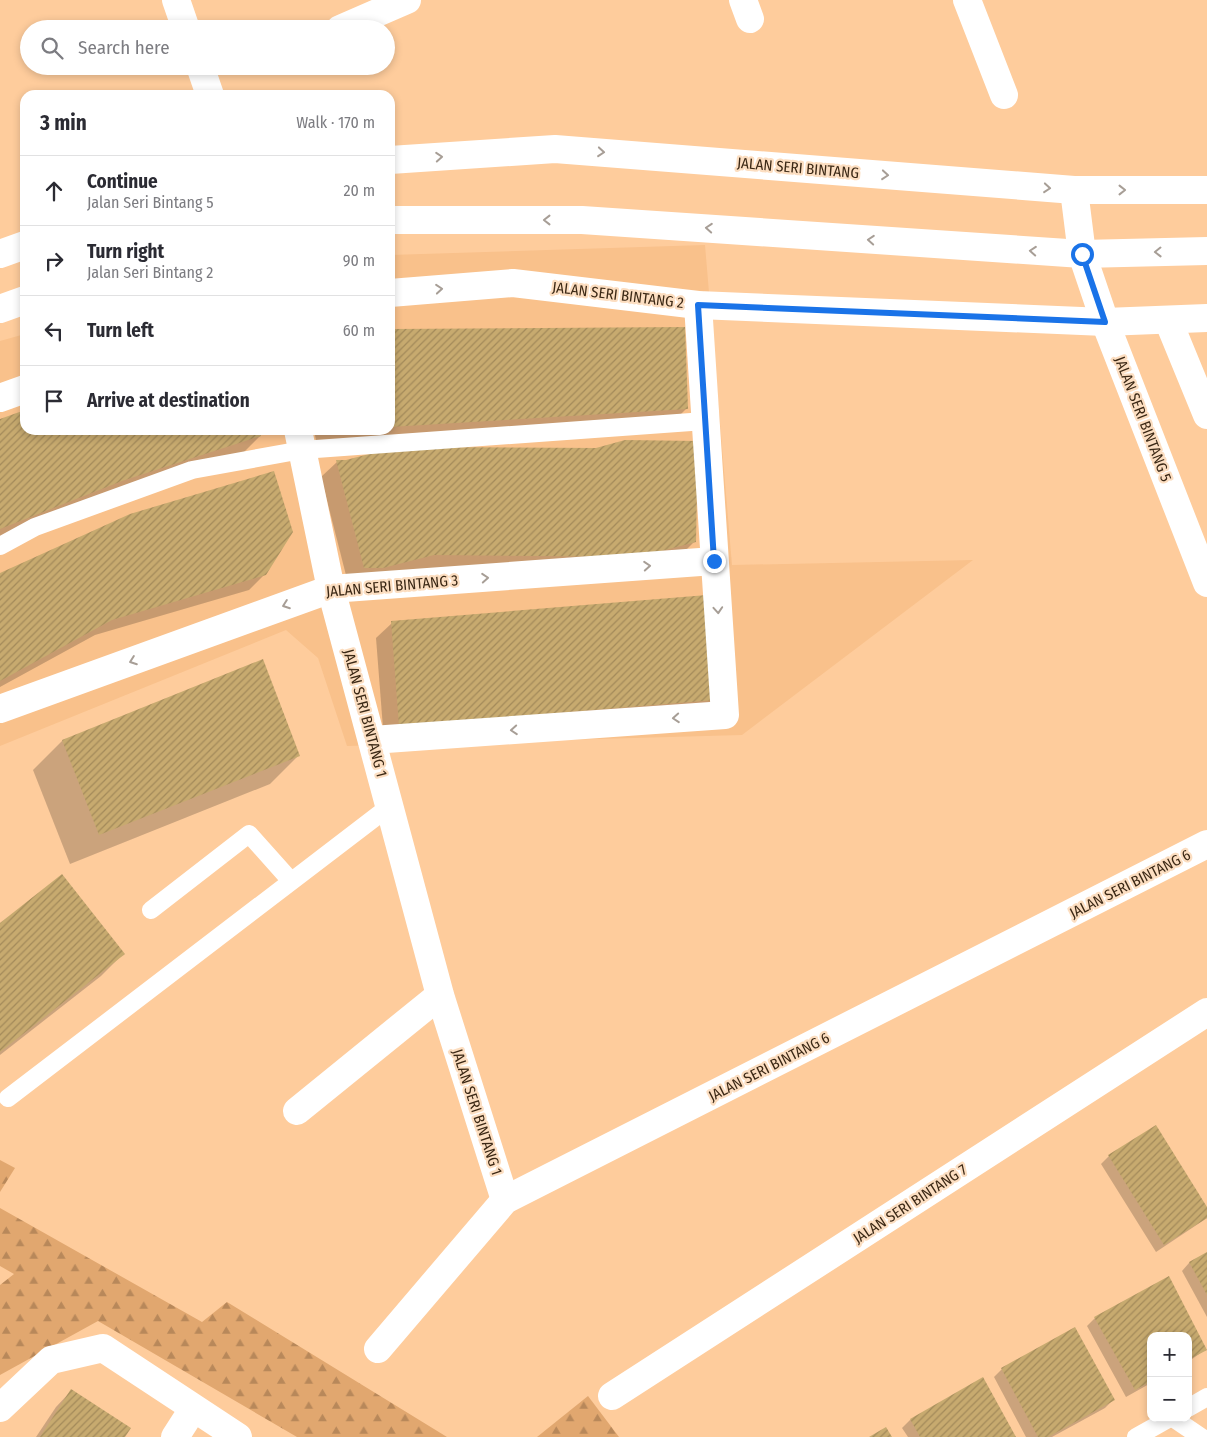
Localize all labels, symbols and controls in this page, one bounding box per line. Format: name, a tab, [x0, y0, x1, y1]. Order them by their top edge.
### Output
search box	[20, 20, 395, 75]
icon: search	[38, 34, 66, 62]
text: Search here	[78, 36, 170, 59]
text: 3 min	[40, 110, 87, 136]
text: Walk · 170 m	[296, 113, 375, 132]
one-way arrow	[597, 146, 605, 157]
one-way arrow	[435, 151, 443, 162]
street label: JALAN SERI BINTANG	[736, 154, 860, 182]
one-way arrow	[881, 169, 889, 180]
text: Continue	[87, 170, 158, 193]
icon: ahead	[40, 177, 68, 205]
text: 20 m	[344, 181, 375, 200]
one-way arrow	[1043, 182, 1051, 193]
one-way arrow	[1119, 185, 1127, 195]
text: Jalan Seri Bintang 5	[87, 193, 214, 212]
one-way arrow	[542, 215, 550, 225]
one-way arrow	[704, 223, 712, 234]
one-way arrow	[867, 234, 875, 245]
text: Turn right	[87, 240, 164, 263]
route start	[1071, 243, 1094, 266]
one-way arrow	[1029, 245, 1037, 256]
icon: right	[40, 247, 68, 275]
one-way arrow	[1154, 247, 1162, 258]
text: 90 m	[343, 251, 375, 270]
text: Jalan Seri Bintang 2	[87, 263, 213, 282]
street label: JALAN SERI BINTANG 2	[551, 278, 685, 312]
one-way arrow	[435, 283, 443, 294]
icon: left	[40, 317, 68, 345]
text: Turn left	[87, 319, 154, 342]
text: 60 m	[343, 321, 375, 340]
street label: JALAN SERI BINTANG 5	[1111, 354, 1175, 484]
icon: arrive	[40, 387, 68, 415]
text: Arrive at destination	[87, 389, 250, 412]
route end	[703, 550, 726, 573]
one-way arrow	[643, 561, 651, 572]
street label: JALAN SERI BINTANG 3	[325, 571, 459, 601]
one-way arrow	[481, 572, 489, 583]
one-way arrow	[282, 599, 290, 609]
one-way arrow	[712, 606, 723, 614]
street label: JALAN SERI BINTANG 1	[339, 647, 391, 779]
one-way arrow	[129, 655, 138, 665]
one-way arrow	[672, 713, 680, 724]
one-way arrow	[510, 724, 518, 735]
street label: JALAN SERI BINTANG 6	[1067, 846, 1193, 922]
street label: JALAN SERI BINTANG 6	[706, 1029, 832, 1105]
street label: JALAN SERI BINTANG 1	[448, 1047, 506, 1177]
street label: JALAN SERI BINTANG 7	[850, 1161, 970, 1247]
map controls	[1147, 1332, 1192, 1422]
button: +	[1147, 1332, 1192, 1377]
button: −	[1147, 1377, 1192, 1422]

